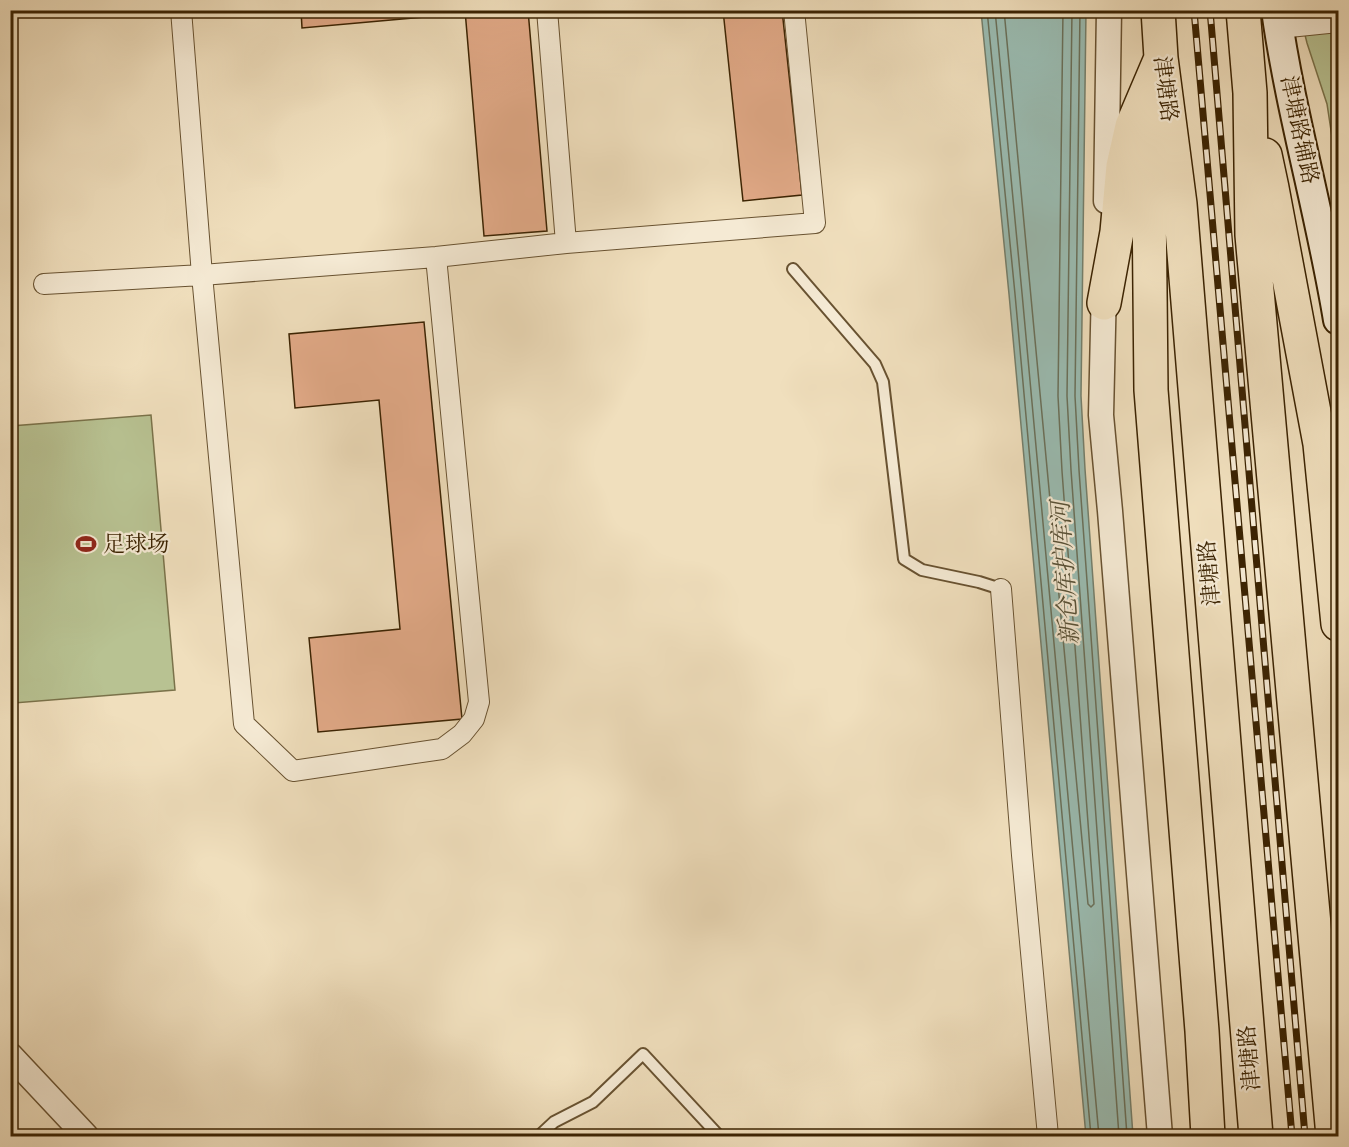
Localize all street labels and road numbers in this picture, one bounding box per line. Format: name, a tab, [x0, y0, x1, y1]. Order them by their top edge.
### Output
street label: 津塘路	[1148, 55, 1182, 123]
street label: 津塘路辅路	[1274, 73, 1324, 187]
street label: 津塘路	[1194, 539, 1226, 607]
street label: 津塘路	[1234, 1024, 1266, 1092]

